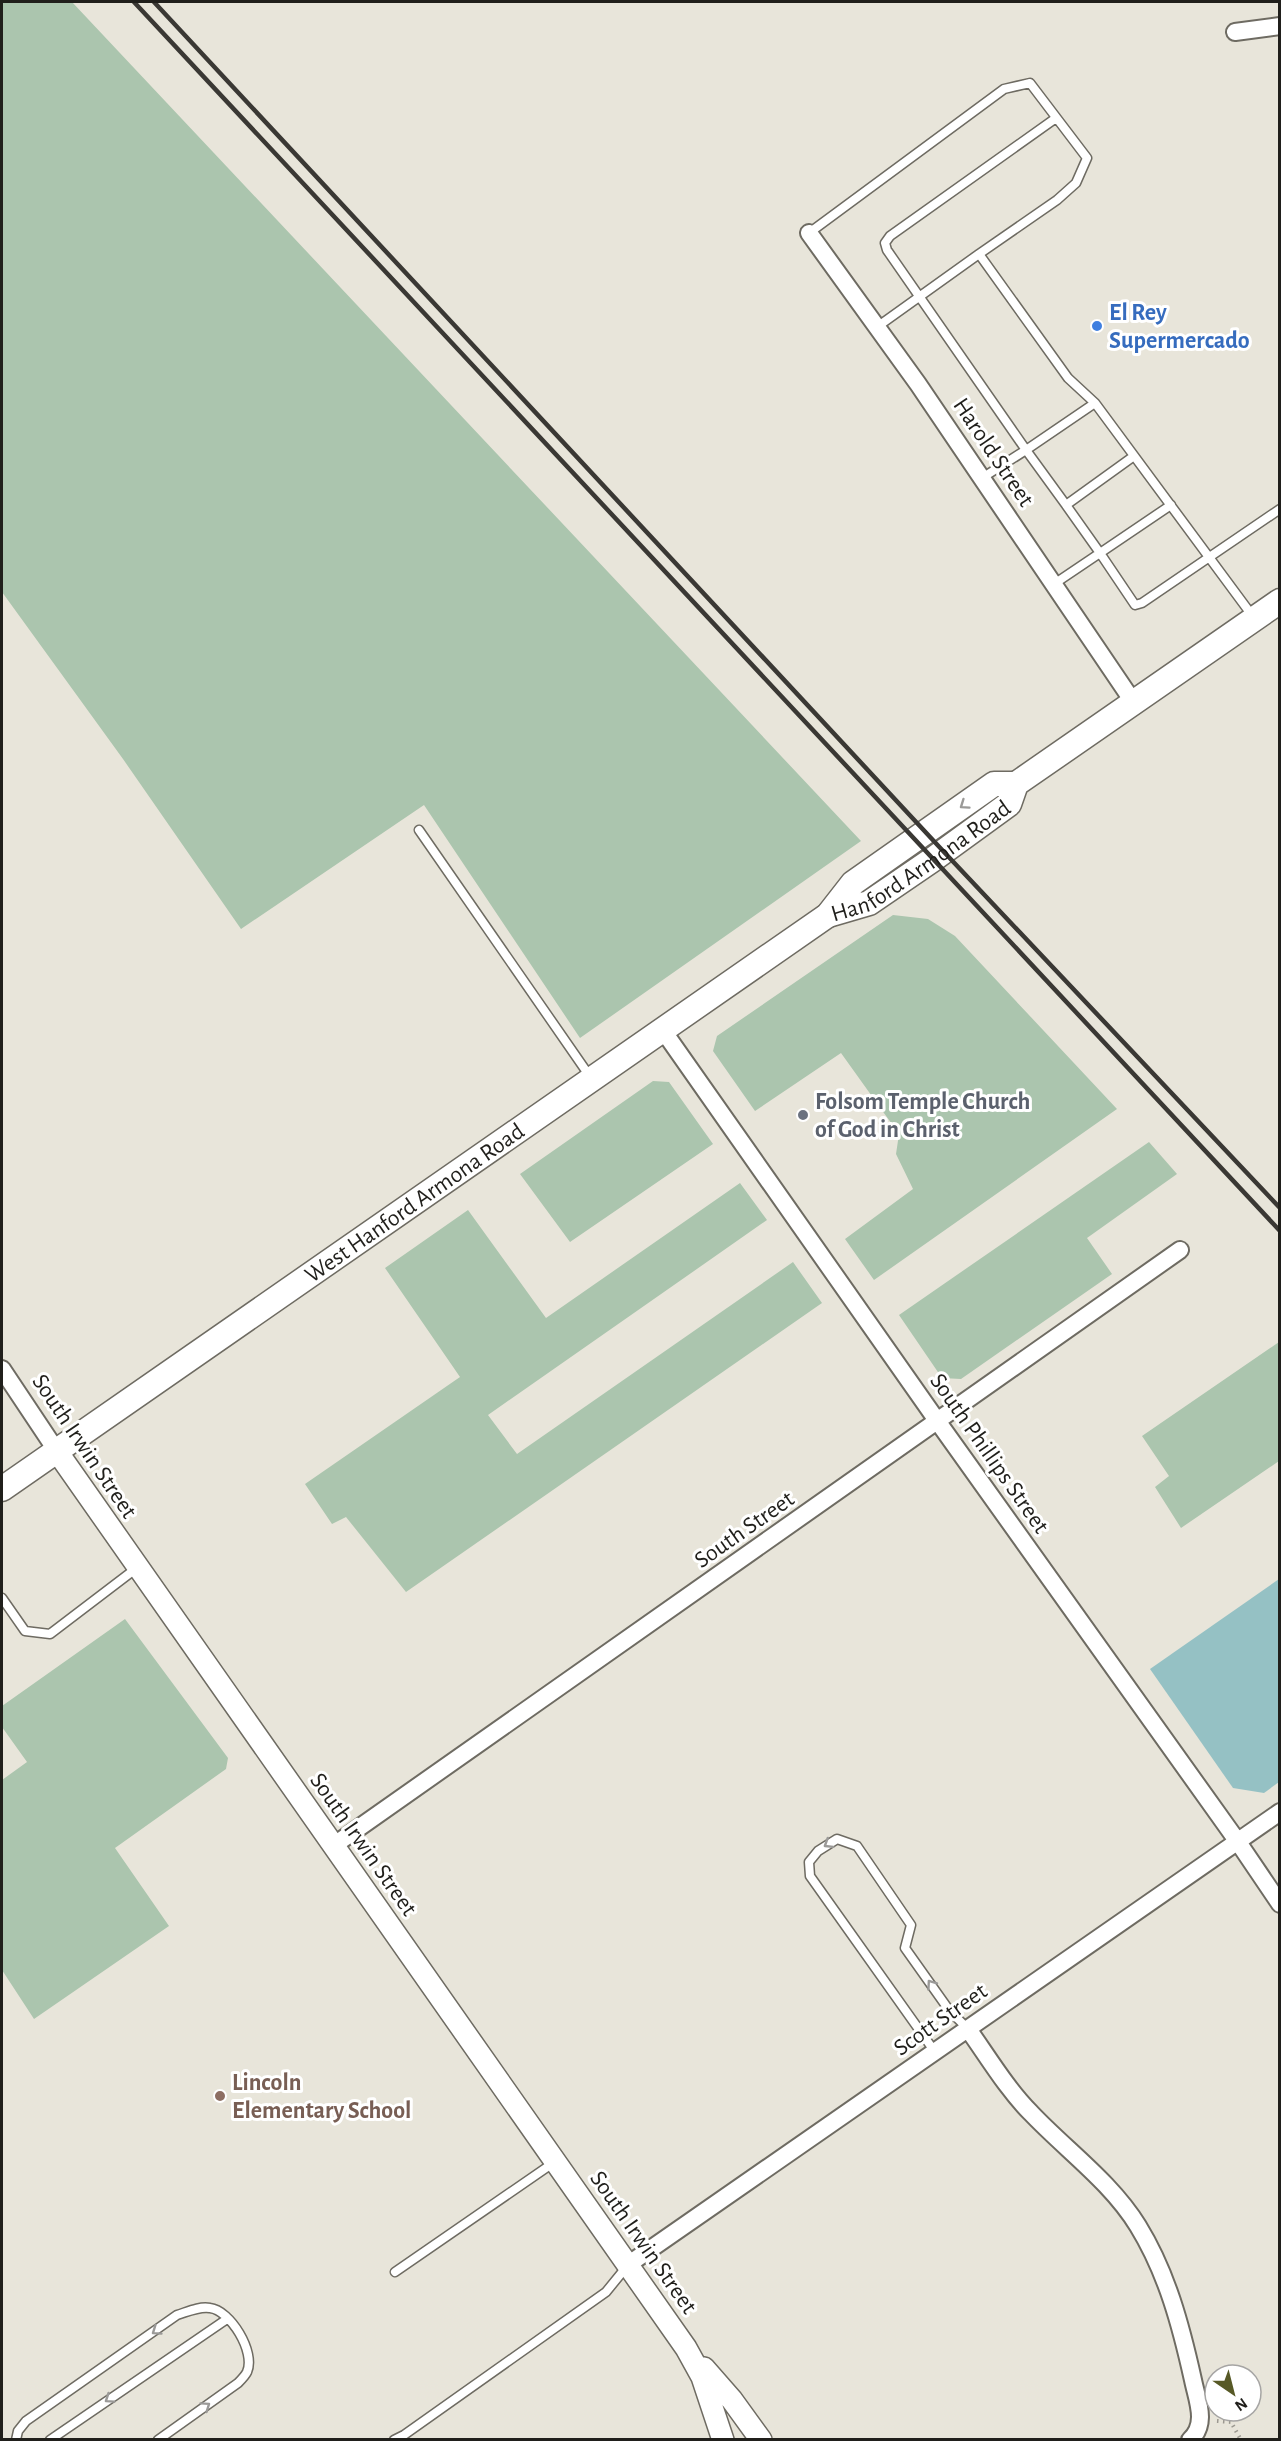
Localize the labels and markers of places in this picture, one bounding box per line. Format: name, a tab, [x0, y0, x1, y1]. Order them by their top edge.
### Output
place label: El Rey Supermercado	[1109, 301, 1250, 353]
marker: El Rey Supermercado	[1090, 319, 1104, 333]
place label: Folsom Temple Church of God in Christ	[815, 1090, 1030, 1142]
marker: Folsom Temple Church of God in Christ	[796, 1108, 810, 1122]
place label: Lincoln Elementary School	[232, 2071, 411, 2123]
marker: Lincoln Elementary School	[213, 2089, 227, 2103]

